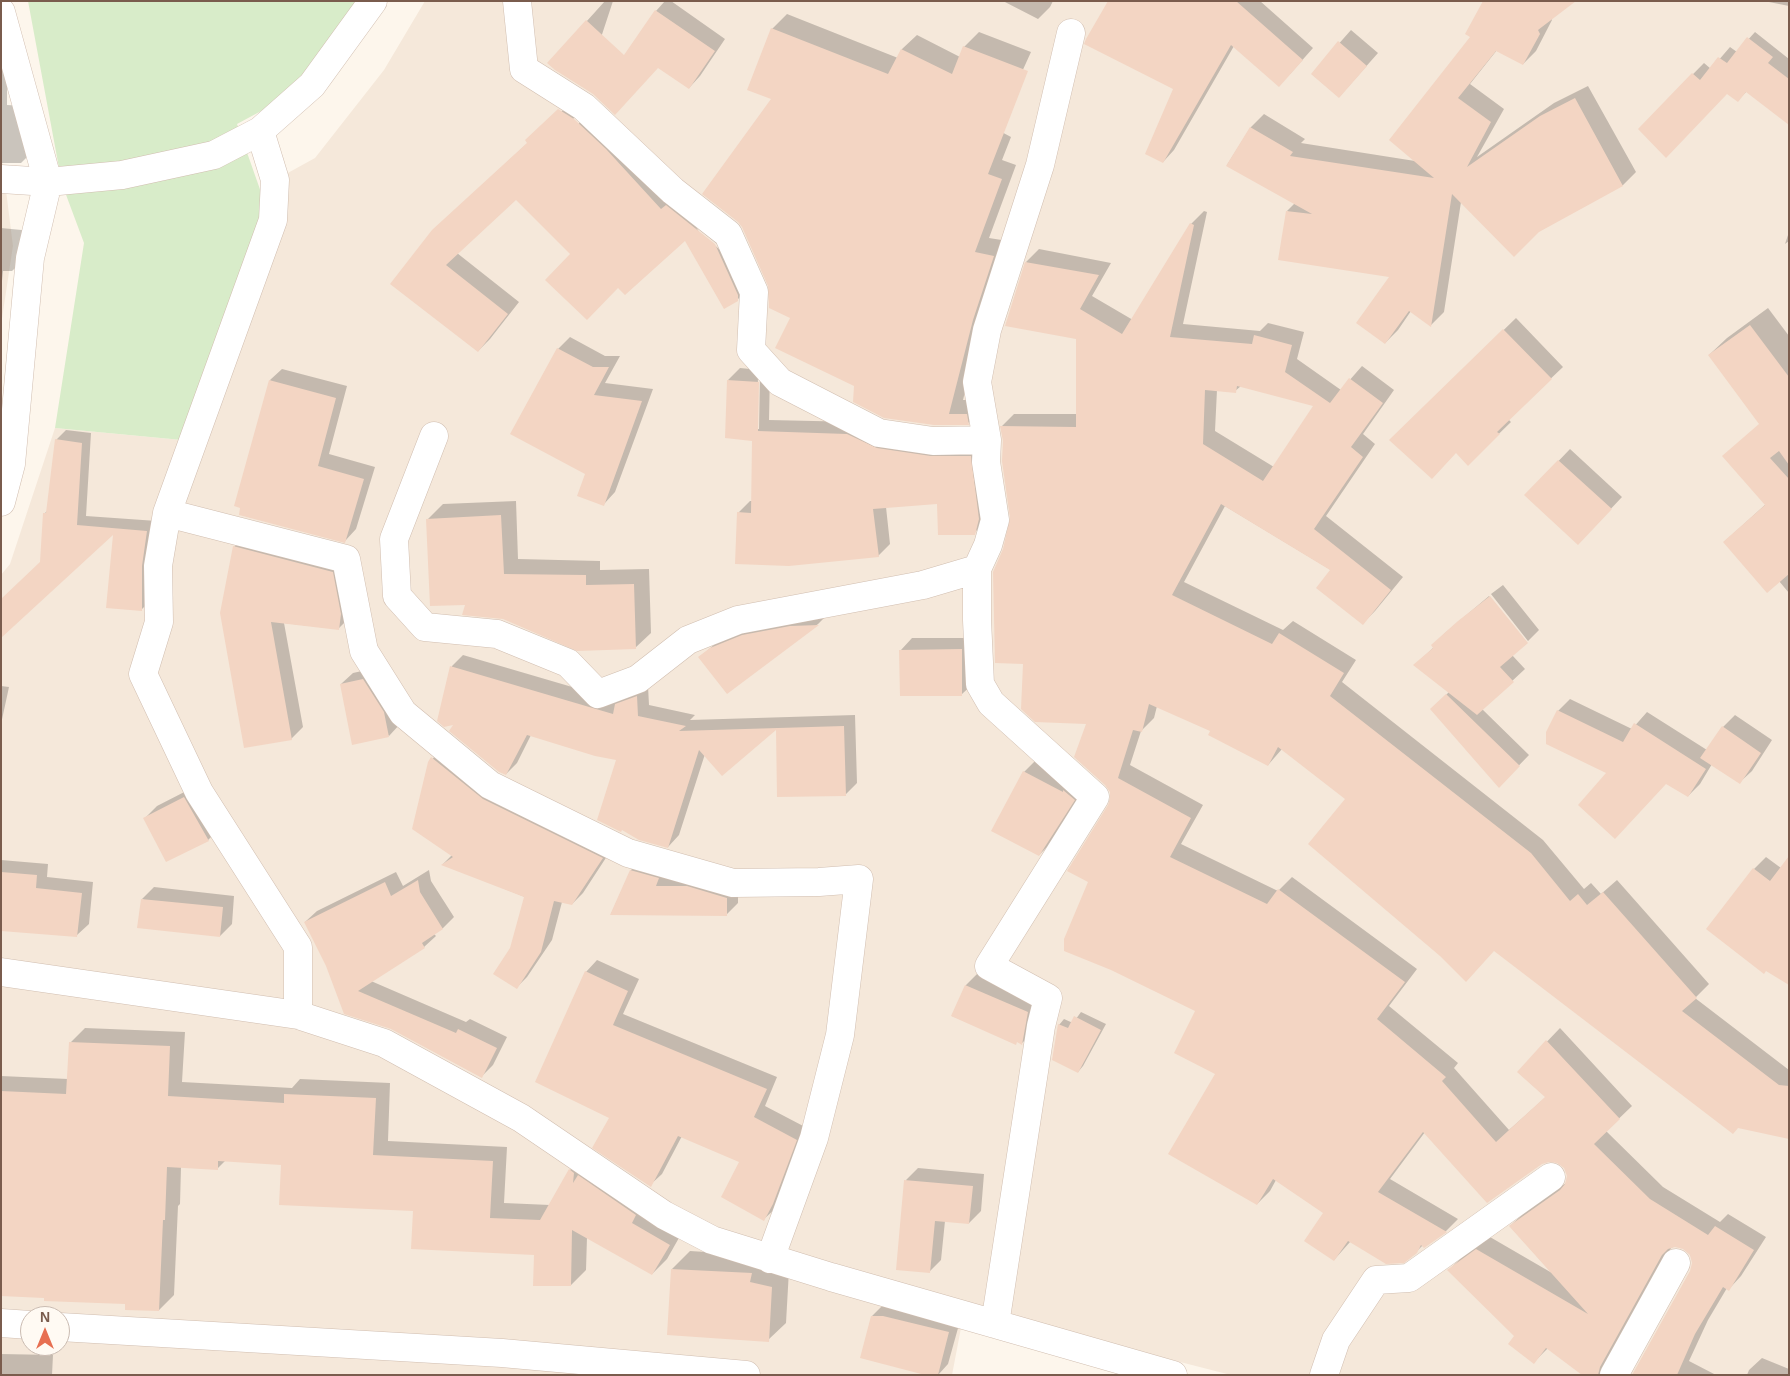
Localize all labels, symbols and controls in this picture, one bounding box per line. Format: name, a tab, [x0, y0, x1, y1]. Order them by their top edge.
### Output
north arrow	[20, 1306, 70, 1356]
text: N	[40, 1309, 50, 1325]

